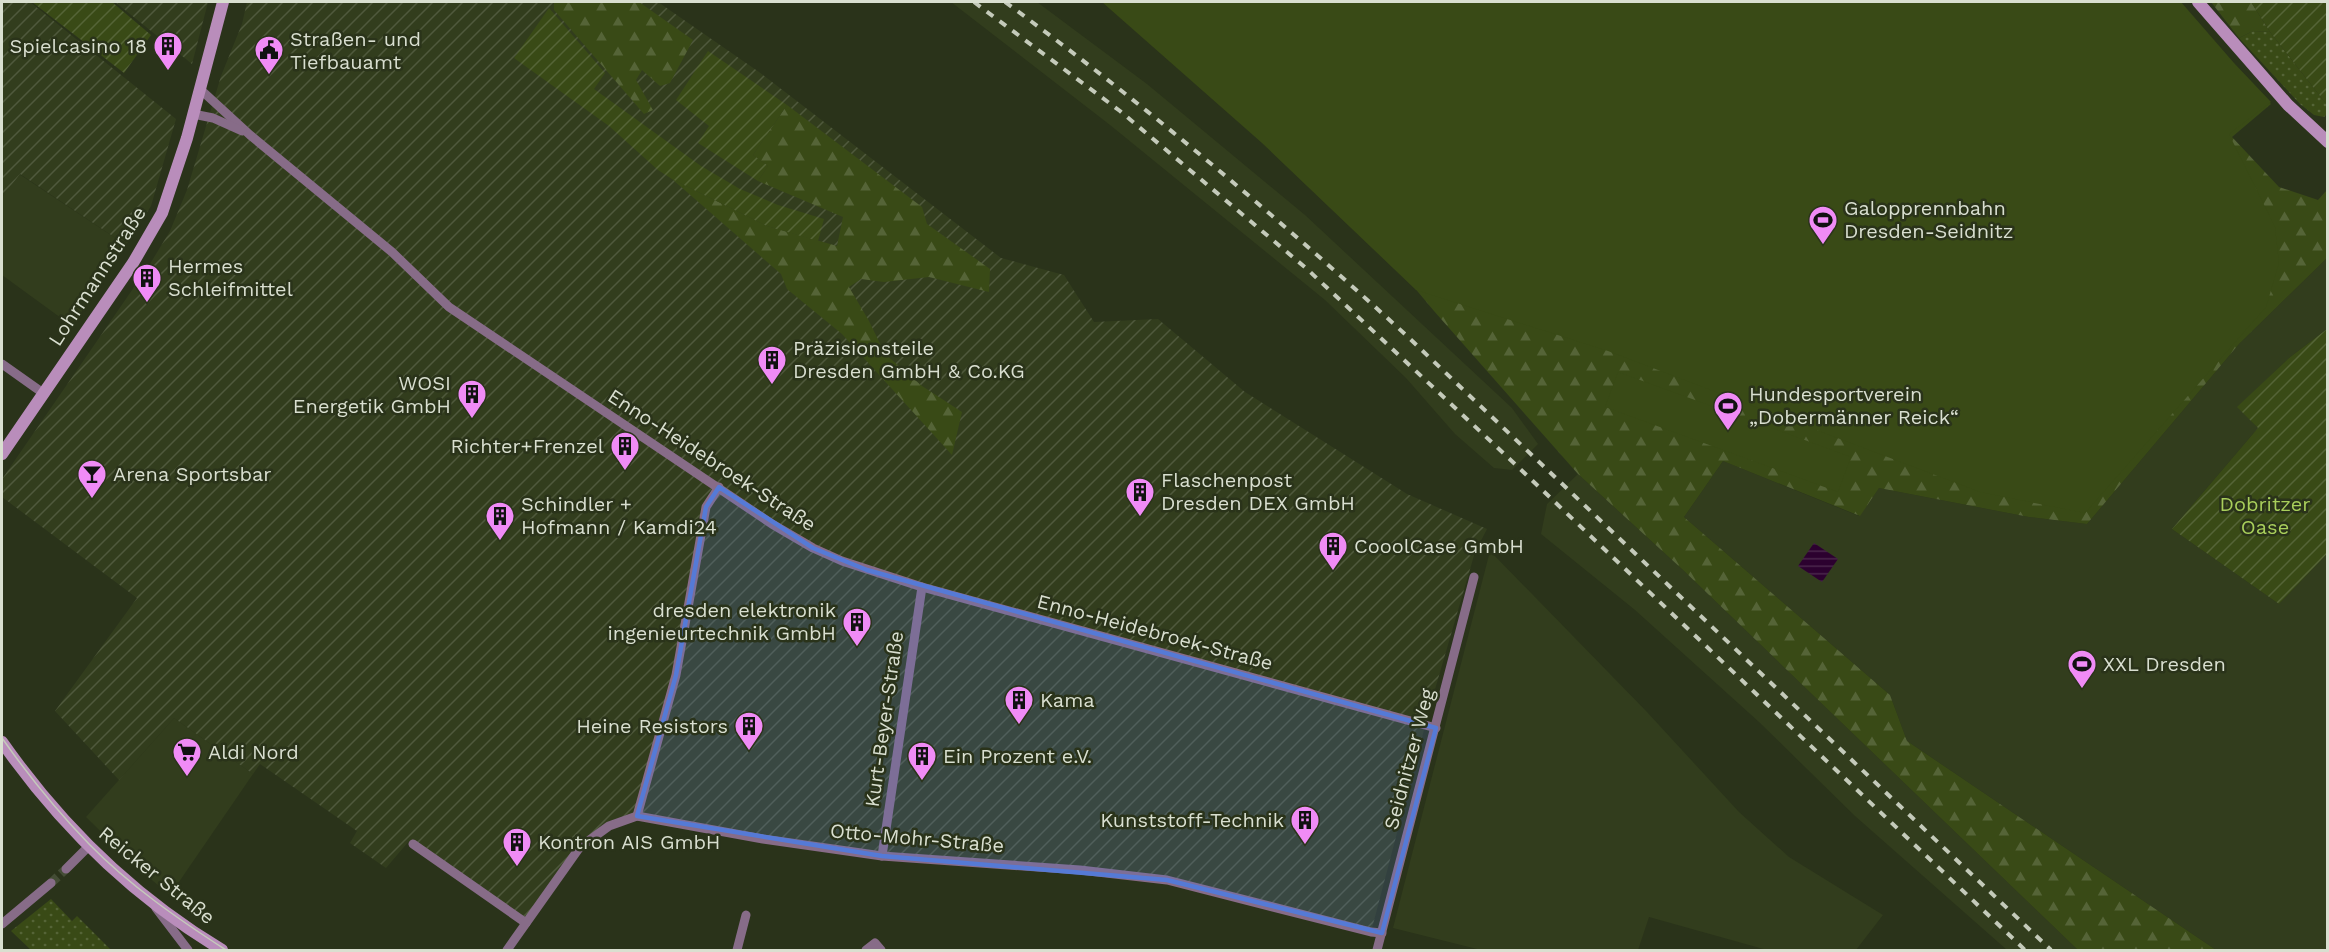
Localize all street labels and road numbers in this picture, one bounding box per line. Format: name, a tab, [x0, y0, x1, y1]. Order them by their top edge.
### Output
street label: Lohrmannstraße	[43, 202, 151, 350]
street label: Enno-Heidebroek-Straße	[603, 384, 821, 536]
street label: Enno-Heidebroek-Straße	[1034, 589, 1276, 675]
street label: Kurt-Beyer-Straße	[860, 629, 908, 809]
street label: Seidnitzer Weg	[1379, 685, 1439, 832]
street label: Otto-Mohr-Straße	[829, 818, 1005, 858]
street label: Reicker Straße	[94, 821, 220, 929]

